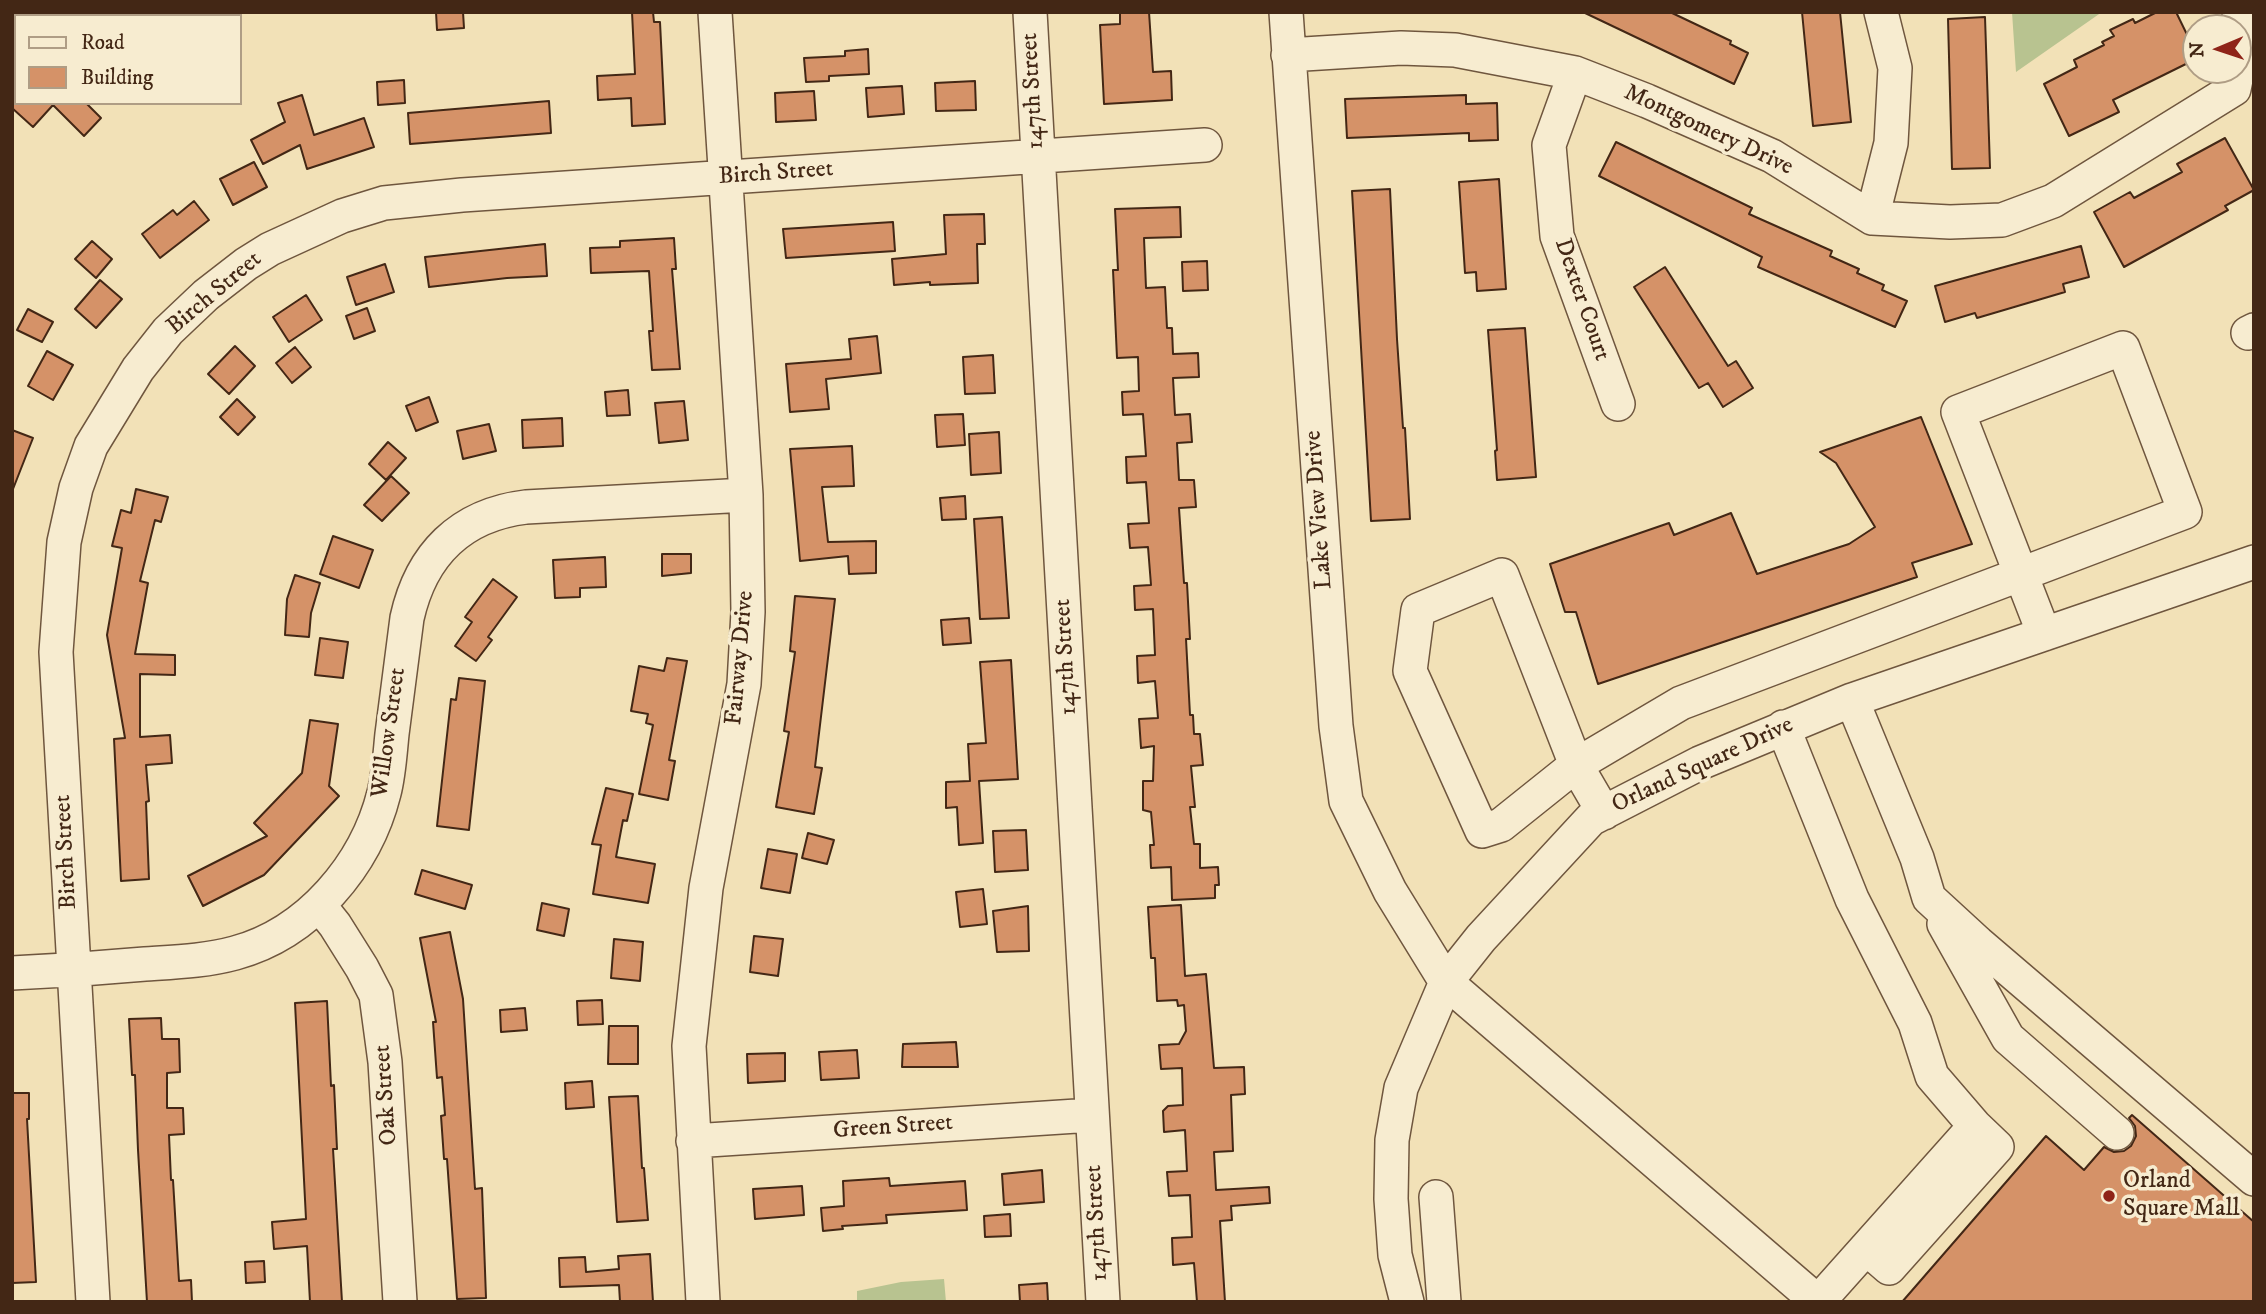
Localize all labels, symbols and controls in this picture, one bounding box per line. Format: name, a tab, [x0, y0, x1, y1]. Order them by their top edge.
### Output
legend	[14, 14, 242, 105]
north arrow	[2182, 14, 2252, 84]
text: Road	[81, 30, 125, 56]
street label: 147th Street	[1017, 32, 1051, 150]
text: N	[2186, 41, 2209, 58]
text: Building	[81, 65, 153, 91]
street label: Montgomery Drive	[1619, 79, 1797, 183]
street label: Birch Street	[718, 156, 834, 192]
street label: Dexter Court	[1547, 235, 1615, 365]
street label: Birch Street	[162, 246, 268, 342]
street label: Lake View Drive	[1300, 430, 1340, 590]
street label: Fairway Drive	[721, 590, 761, 726]
street label: 147th Street	[1050, 598, 1084, 716]
street label: Willow Street	[367, 666, 413, 800]
street label: Orland Square Drive	[1608, 711, 1798, 821]
street label: Birch Street	[50, 794, 84, 910]
street label: Oak Street	[369, 1044, 405, 1146]
street label: Green Street	[832, 1109, 954, 1147]
street label: 147th Street	[1081, 1164, 1115, 1282]
place label: Orland Square Mall	[2123, 1168, 2240, 1224]
marker: Orland Square Mall	[2101, 1188, 2117, 1204]

